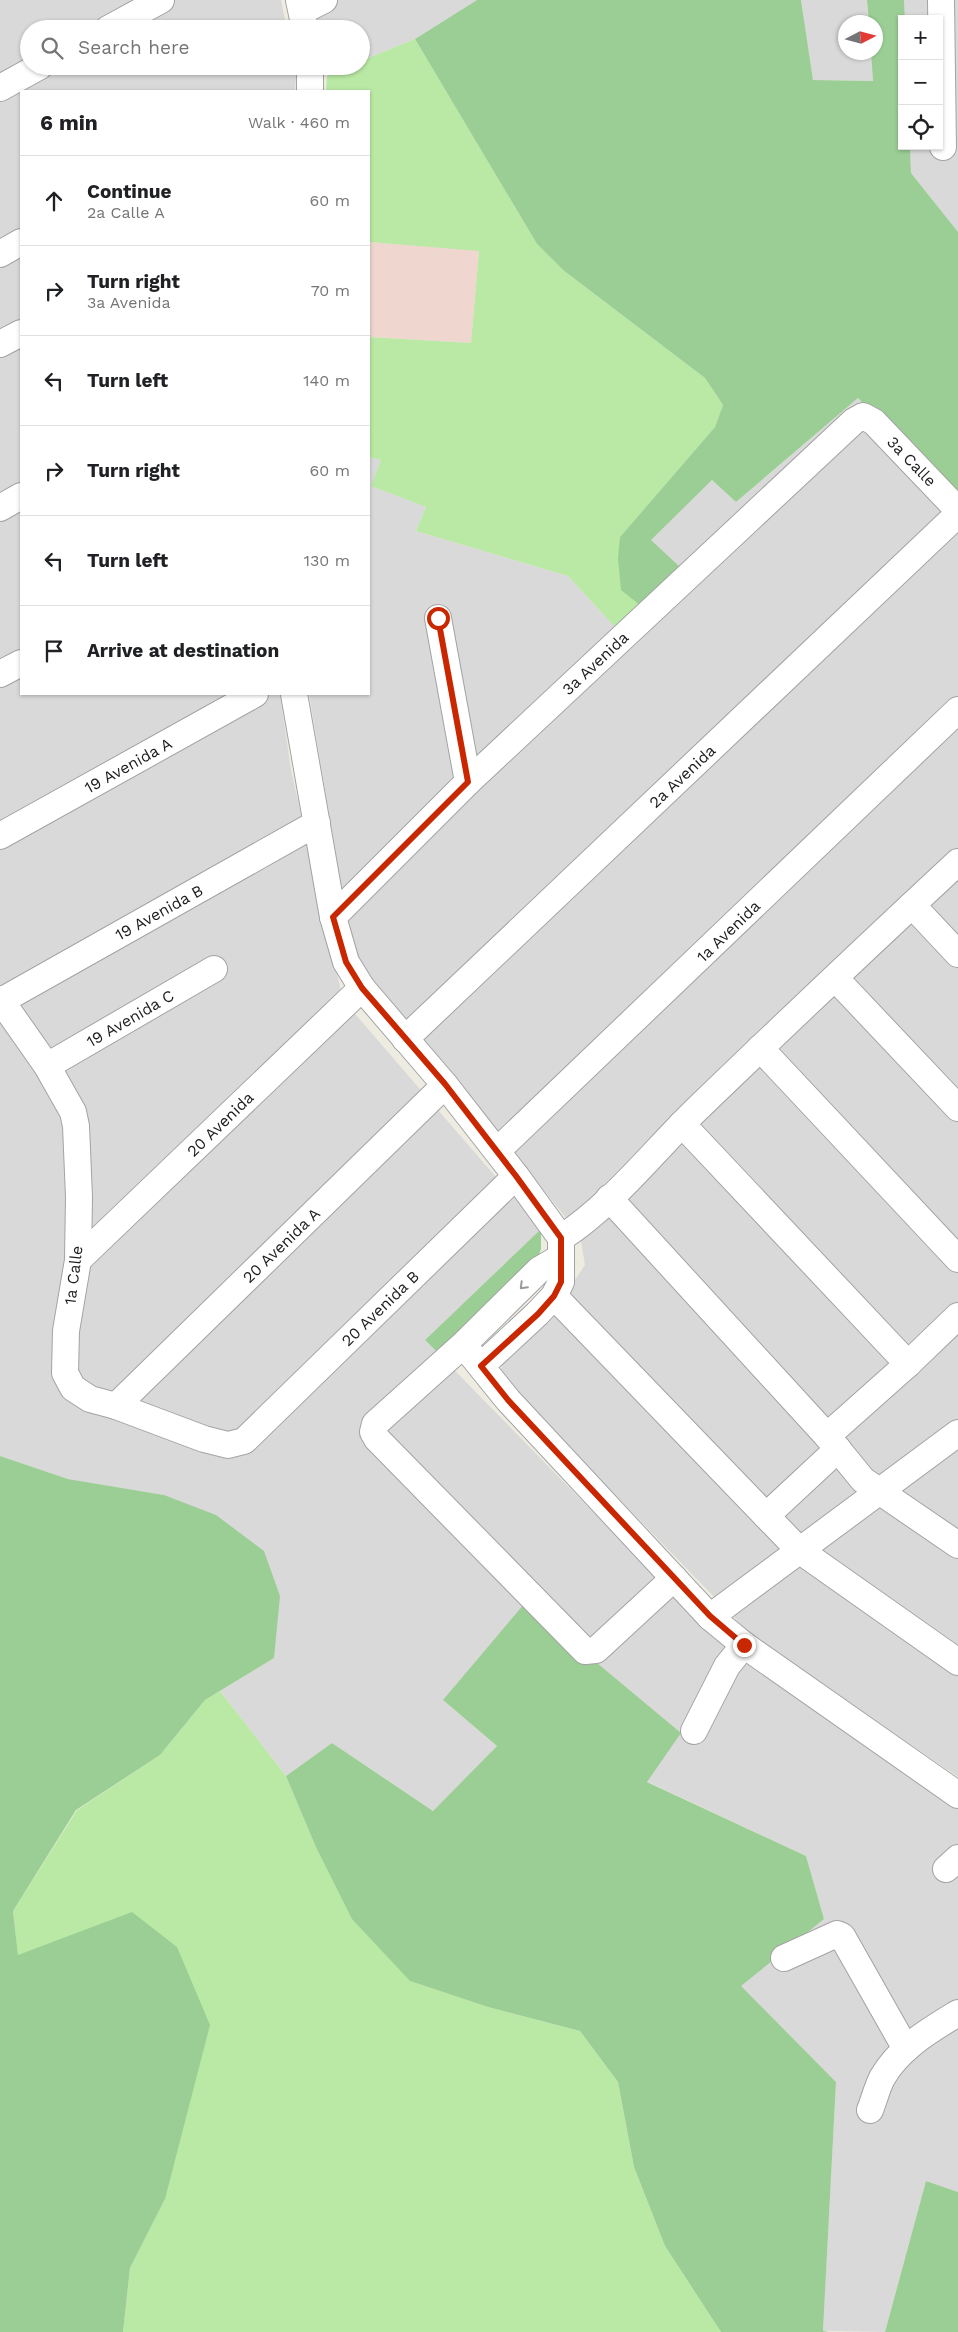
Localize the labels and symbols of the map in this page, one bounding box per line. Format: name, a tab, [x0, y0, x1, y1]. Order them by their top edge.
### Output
north arrow	[838, 15, 883, 60]
street label: 3a Calle	[883, 432, 940, 490]
route start	[427, 607, 450, 630]
street label: 3a Avenida	[558, 628, 632, 699]
street label: 19 Avenida A	[81, 733, 176, 797]
street label: 2a Avenida	[645, 741, 719, 812]
street label: 19 Avenida B	[112, 881, 206, 944]
street label: 1a Avenida	[693, 897, 764, 966]
street label: 19 Avenida C	[83, 986, 177, 1051]
street label: 20 Avenida	[183, 1088, 257, 1161]
street label: 20 Avenida A	[239, 1204, 324, 1287]
street label: 1a Calle	[60, 1244, 87, 1306]
street label: 20 Avenida B	[338, 1267, 423, 1350]
one-way arrow	[519, 1280, 528, 1289]
route end	[733, 1634, 756, 1657]

